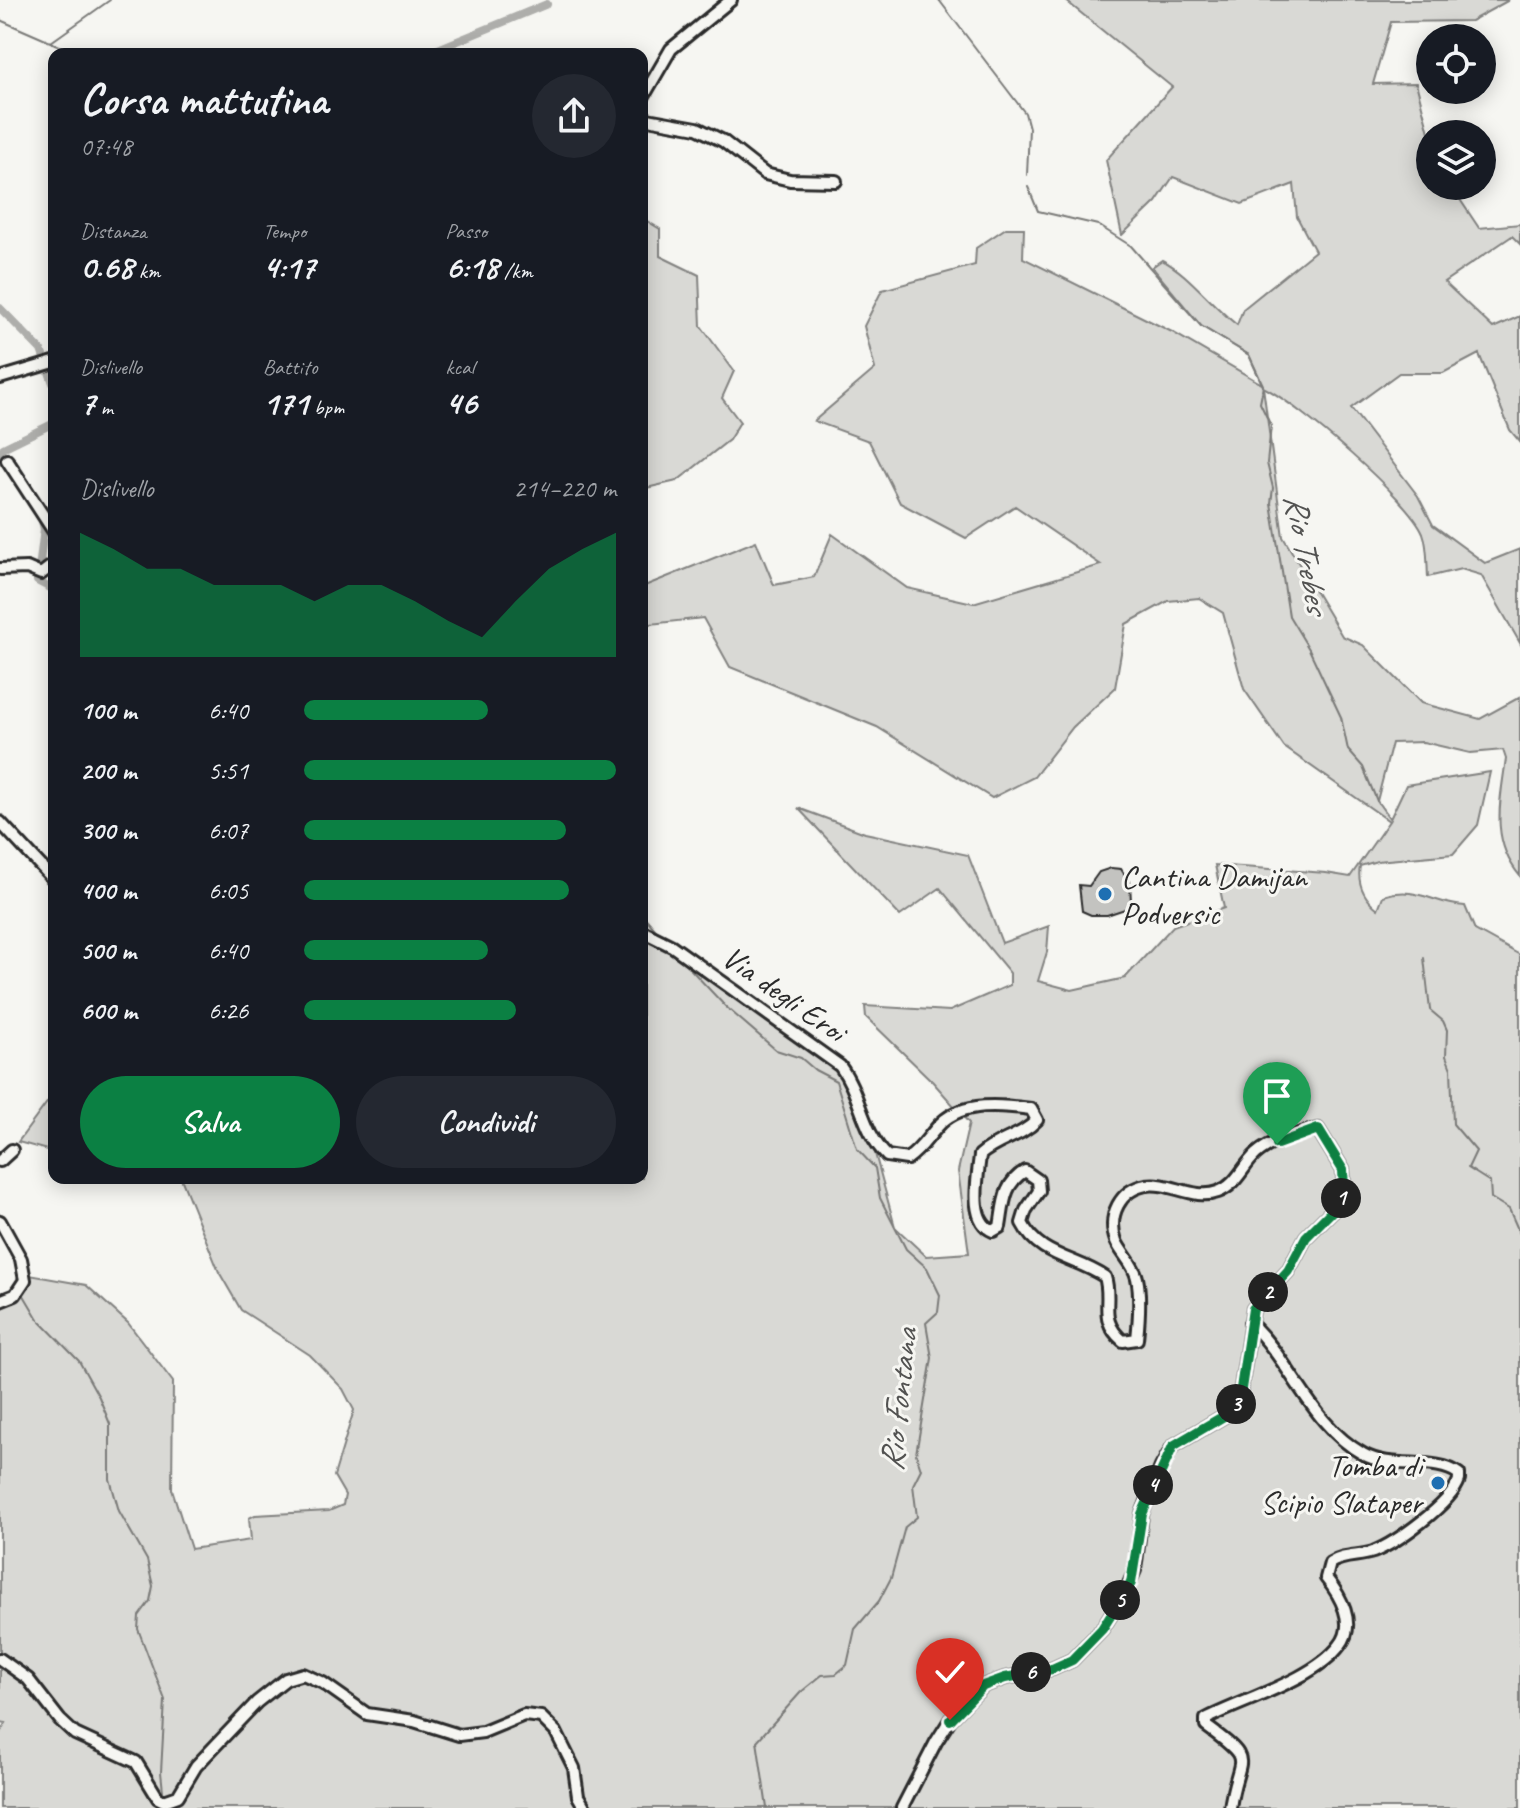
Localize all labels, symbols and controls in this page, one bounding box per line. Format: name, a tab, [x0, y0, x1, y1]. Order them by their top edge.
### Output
map controls	[1416, 24, 1496, 200]
button: locate	[1416, 24, 1496, 104]
text: Corsa mattutina	[80, 72, 328, 127]
button: share	[532, 74, 616, 158]
button: layers	[1416, 120, 1496, 200]
text: 07:48	[80, 130, 132, 163]
text: Distanza	[80, 217, 147, 245]
text: Tempo	[263, 217, 306, 245]
text: Passo	[445, 217, 487, 245]
text: 0.68	[80, 245, 133, 288]
text: 4:17	[263, 245, 315, 288]
text: 6:18	[445, 245, 499, 288]
text: km	[133, 257, 160, 285]
text: /km	[499, 257, 533, 285]
text: Dislivello	[80, 353, 142, 381]
text: Battito	[263, 353, 317, 381]
text: kcal	[445, 353, 474, 381]
text: 7	[80, 381, 95, 424]
text: 171	[263, 381, 308, 424]
text: 46	[445, 381, 477, 424]
text: m	[95, 393, 113, 421]
text: bpm	[308, 393, 344, 421]
text: Dislivello	[80, 472, 153, 505]
text: 214–220 m	[513, 472, 616, 505]
water label: Rio Trebes	[1274, 490, 1341, 621]
text: 100 m	[80, 694, 136, 727]
text: 6:40	[208, 694, 248, 727]
text: 200 m	[80, 754, 136, 787]
text: 5:51	[208, 754, 248, 787]
text: 300 m	[80, 814, 136, 847]
text: 6:07	[208, 814, 248, 847]
place label: Cantina Damijan Podversic	[1121, 856, 1308, 934]
text: 400 m	[80, 874, 136, 907]
text: 6:05	[208, 874, 248, 907]
marker: Cantina Damijan Podversic	[1096, 885, 1114, 903]
text: 500 m	[80, 934, 136, 967]
text: 6:40	[208, 934, 248, 967]
street label: Via degli Eroi	[714, 937, 857, 1054]
text: 600 m	[80, 994, 137, 1027]
text: 6:26	[208, 994, 248, 1027]
pin	[1243, 1062, 1311, 1144]
icon: arrive	[1255, 1074, 1299, 1118]
button: Salva	[80, 1076, 340, 1168]
button: Condividi	[356, 1076, 616, 1168]
pin: 1	[1321, 1178, 1361, 1218]
text: 1	[1336, 1184, 1346, 1212]
pin: 2	[1248, 1272, 1288, 1312]
text: 2	[1263, 1278, 1273, 1306]
water label: Rio Fontana	[869, 1324, 927, 1473]
pin: 3	[1216, 1384, 1256, 1424]
text: 3	[1231, 1390, 1241, 1418]
place label: Tomba di Scipio Slataper	[1260, 1445, 1426, 1523]
pin: 4	[1133, 1465, 1173, 1505]
text: 4	[1148, 1471, 1158, 1499]
marker: Tomba di Scipio Slataper	[1429, 1474, 1447, 1492]
pin: 5	[1100, 1580, 1140, 1620]
text: 5	[1115, 1586, 1125, 1614]
pin	[916, 1638, 984, 1720]
icon: check	[928, 1650, 972, 1694]
pin: 6	[1011, 1652, 1051, 1692]
text: 6	[1026, 1658, 1036, 1686]

